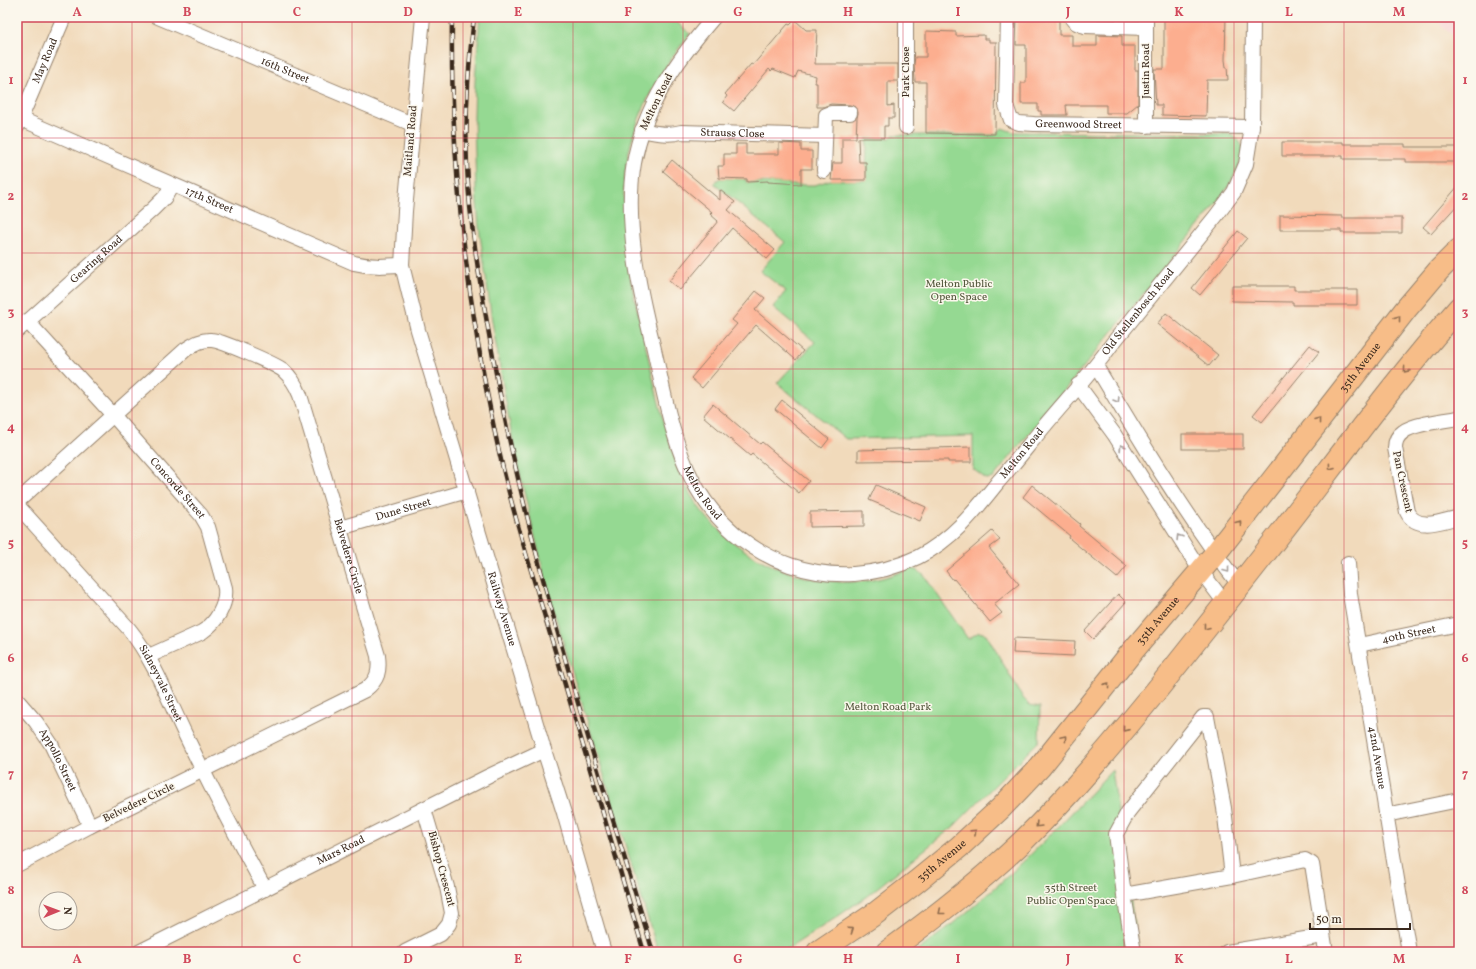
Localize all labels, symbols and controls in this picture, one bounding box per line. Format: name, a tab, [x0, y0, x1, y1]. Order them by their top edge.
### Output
text: A	[72, 4, 82, 22]
text: B	[183, 4, 192, 22]
text: C	[293, 4, 301, 22]
text: D	[403, 4, 413, 22]
text: E	[514, 4, 522, 22]
text: F	[624, 4, 632, 22]
text: G	[733, 4, 743, 22]
text: H	[843, 4, 853, 22]
text: I	[956, 4, 961, 22]
text: J	[1065, 4, 1071, 22]
text: K	[1174, 4, 1184, 22]
text: L	[1285, 4, 1293, 22]
text: M	[1393, 4, 1406, 22]
street label: May Road	[29, 36, 62, 86]
street label: Justin Road	[1139, 43, 1154, 99]
street label: Park Close	[899, 47, 914, 97]
street label: 16th Street	[259, 54, 312, 88]
street label: Melton Road	[637, 71, 677, 133]
text: 1	[8, 72, 14, 90]
text: 1	[1462, 72, 1468, 90]
street label: Maitland Road	[400, 105, 422, 177]
street label: Greenwood Street	[1035, 117, 1122, 133]
street label: Strauss Close	[700, 125, 765, 142]
street label: 17th Street	[183, 183, 236, 217]
text: 2	[8, 188, 15, 206]
text: 2	[1462, 188, 1469, 206]
street label: Gearing Road	[67, 232, 126, 287]
street label: Old Stellenbosch Road	[1099, 265, 1178, 359]
park label: Melton Public Open Space	[926, 277, 993, 305]
text: 3	[8, 304, 15, 322]
text: 3	[1462, 304, 1469, 322]
one-way arrow	[1394, 315, 1401, 322]
street label: 35th Avenue	[1336, 339, 1385, 396]
one-way arrow	[1404, 365, 1411, 372]
one-way arrow	[1112, 396, 1119, 403]
one-way arrow	[1313, 417, 1321, 424]
text: 4	[7, 419, 15, 437]
text: 4	[1461, 419, 1469, 437]
street label: Melton Road	[997, 425, 1047, 482]
one-way arrow	[1120, 445, 1127, 452]
street label: Pan Crescent	[1388, 450, 1416, 514]
street label: Concorde Street	[146, 454, 209, 522]
one-way arrow	[1329, 463, 1336, 470]
street label: Melton Road	[679, 464, 725, 524]
street label: Dune Street	[374, 494, 433, 525]
street label: Belvedere Circle	[330, 517, 367, 596]
one-way arrow	[1234, 520, 1241, 527]
one-way arrow	[1177, 534, 1184, 541]
text: 5	[8, 535, 14, 553]
text: 5	[1462, 535, 1468, 553]
one-way arrow	[1223, 565, 1230, 572]
street label: Railway Avenue	[483, 570, 520, 648]
street label: 35th Avenue	[1133, 593, 1183, 648]
street label: 40th Street	[1381, 622, 1437, 647]
one-way arrow	[1204, 623, 1211, 630]
street label: Sidneyvale Street	[135, 642, 186, 724]
text: 6	[7, 650, 15, 668]
text: 6	[1461, 650, 1469, 668]
one-way arrow	[1102, 682, 1109, 689]
park label: Melton Road Park	[845, 700, 931, 715]
one-way arrow	[1123, 724, 1130, 731]
street label: Appollo Street	[35, 725, 80, 794]
street label: 42nd Avenue	[1364, 725, 1390, 790]
one-way arrow	[1059, 736, 1066, 743]
text: 7	[8, 766, 14, 784]
text: 7	[1462, 766, 1468, 784]
street label: Belvedere Circle	[101, 779, 177, 827]
one-way arrow	[1035, 820, 1043, 828]
street label: Bishop Crescent	[424, 829, 458, 909]
one-way arrow	[970, 830, 977, 837]
street label: Mars Road	[314, 832, 368, 869]
street label: 35th Avenue	[914, 836, 970, 885]
park label: 35th Street Public Open Space	[1027, 881, 1115, 909]
text: 8	[7, 882, 15, 900]
text: 8	[1461, 882, 1469, 900]
north arrow	[38, 891, 78, 931]
scale bar	[1310, 905, 1410, 931]
text: N	[59, 907, 74, 915]
one-way arrow	[939, 907, 946, 914]
text: 50 m	[1316, 912, 1342, 928]
one-way arrow	[846, 928, 853, 935]
text: A	[72, 951, 82, 969]
text: B	[183, 951, 192, 969]
text: C	[293, 951, 301, 969]
text: D	[403, 951, 413, 969]
text: E	[514, 951, 522, 969]
text: F	[624, 951, 632, 969]
text: G	[733, 951, 743, 969]
text: H	[843, 951, 853, 969]
text: I	[956, 951, 961, 969]
text: J	[1065, 951, 1071, 969]
text: K	[1174, 951, 1184, 969]
text: L	[1285, 951, 1293, 969]
text: M	[1393, 951, 1406, 969]

